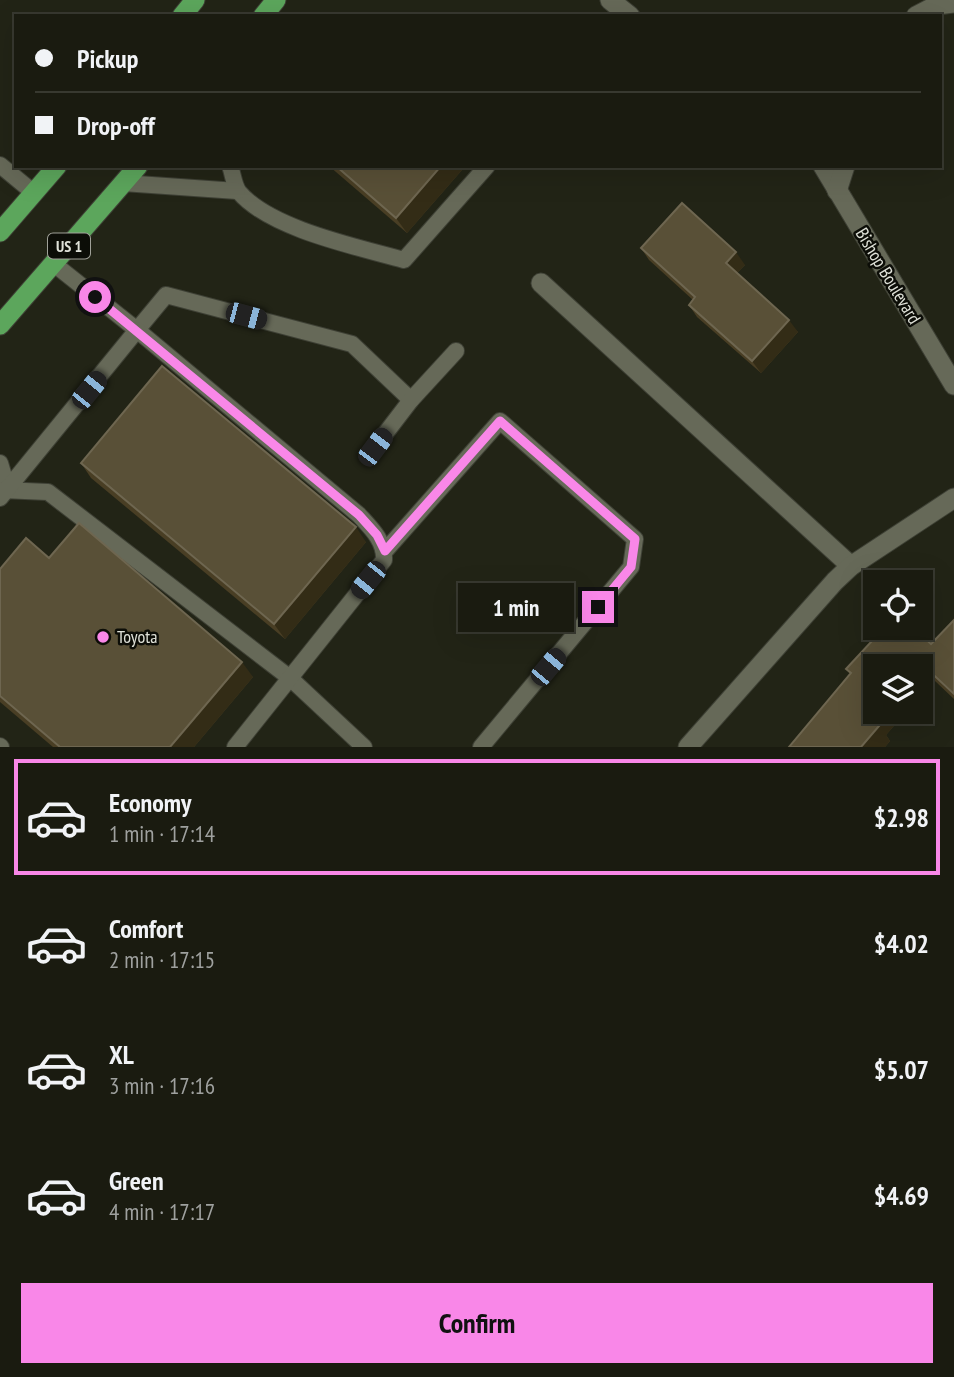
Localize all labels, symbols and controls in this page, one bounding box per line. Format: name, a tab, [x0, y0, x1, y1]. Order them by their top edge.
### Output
text: Pickup	[77, 42, 138, 75]
text: Drop-off	[77, 109, 155, 142]
street label: Bishop Boulevard	[851, 223, 926, 328]
road number: US 1	[48, 234, 90, 258]
route start	[79, 281, 111, 313]
car	[223, 300, 270, 332]
car	[68, 367, 111, 413]
car	[354, 424, 397, 470]
car	[347, 557, 390, 603]
map controls	[863, 570, 933, 724]
button: locate	[863, 570, 933, 640]
callout: 1 min	[458, 582, 574, 632]
route end	[582, 591, 614, 623]
text: 1 min	[493, 593, 539, 622]
place label: Toyota	[117, 625, 157, 648]
marker: Toyota	[95, 629, 111, 645]
car	[527, 644, 570, 690]
button: layers	[863, 654, 933, 724]
icon: car	[25, 786, 88, 849]
text: Economy	[109, 786, 191, 819]
text: $2.98	[874, 801, 929, 834]
text: 1 min · 17:14	[109, 819, 215, 848]
icon: car	[25, 912, 88, 975]
text: Comfort	[109, 912, 183, 945]
text: $4.02	[874, 927, 929, 960]
text: 2 min · 17:15	[109, 945, 215, 974]
icon: car	[25, 1038, 88, 1101]
text: XL	[109, 1038, 134, 1071]
text: $5.07	[874, 1053, 929, 1086]
text: 3 min · 17:16	[109, 1071, 215, 1100]
icon: car	[25, 1164, 88, 1227]
text: Green	[109, 1164, 164, 1197]
text: $4.69	[874, 1179, 929, 1212]
text: 4 min · 17:17	[109, 1197, 215, 1226]
button: Confirm	[21, 1283, 933, 1363]

